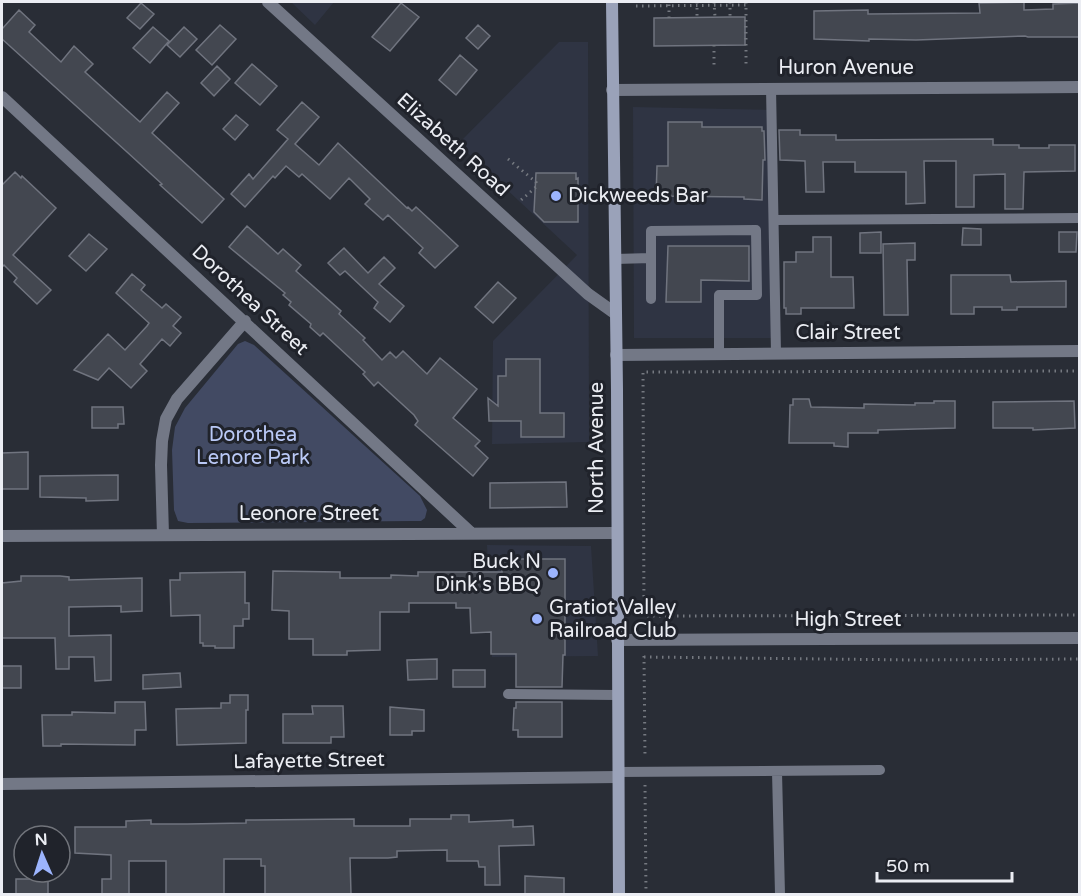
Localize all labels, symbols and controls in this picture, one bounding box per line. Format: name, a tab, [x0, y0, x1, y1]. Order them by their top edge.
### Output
street label: Huron Avenue	[778, 56, 914, 80]
street label: Elizabeth Road	[392, 88, 514, 202]
place label: Dickweeds Bar	[568, 184, 708, 208]
marker: Dickweeds Bar	[549, 189, 563, 203]
street label: Dorothea Street	[187, 240, 314, 361]
street label: Clair Street	[795, 321, 901, 345]
street label: North Avenue	[585, 382, 609, 514]
park label: Dorothea Lenore Park	[196, 423, 310, 470]
street label: Leonore Street	[239, 502, 380, 526]
place label: Buck N Dink's BBQ	[435, 550, 541, 597]
marker: Buck N Dink's BBQ	[546, 566, 560, 580]
place label: Gratiot Valley Railroad Club	[549, 596, 677, 643]
street label: High Street	[794, 608, 902, 632]
marker: Gratiot Valley Railroad Club	[530, 612, 544, 626]
street label: Lafayette Street	[233, 748, 385, 774]
north arrow	[12, 824, 72, 884]
text: N	[34, 830, 48, 850]
scale bar	[877, 845, 1012, 883]
text: 50 m	[886, 855, 930, 877]

